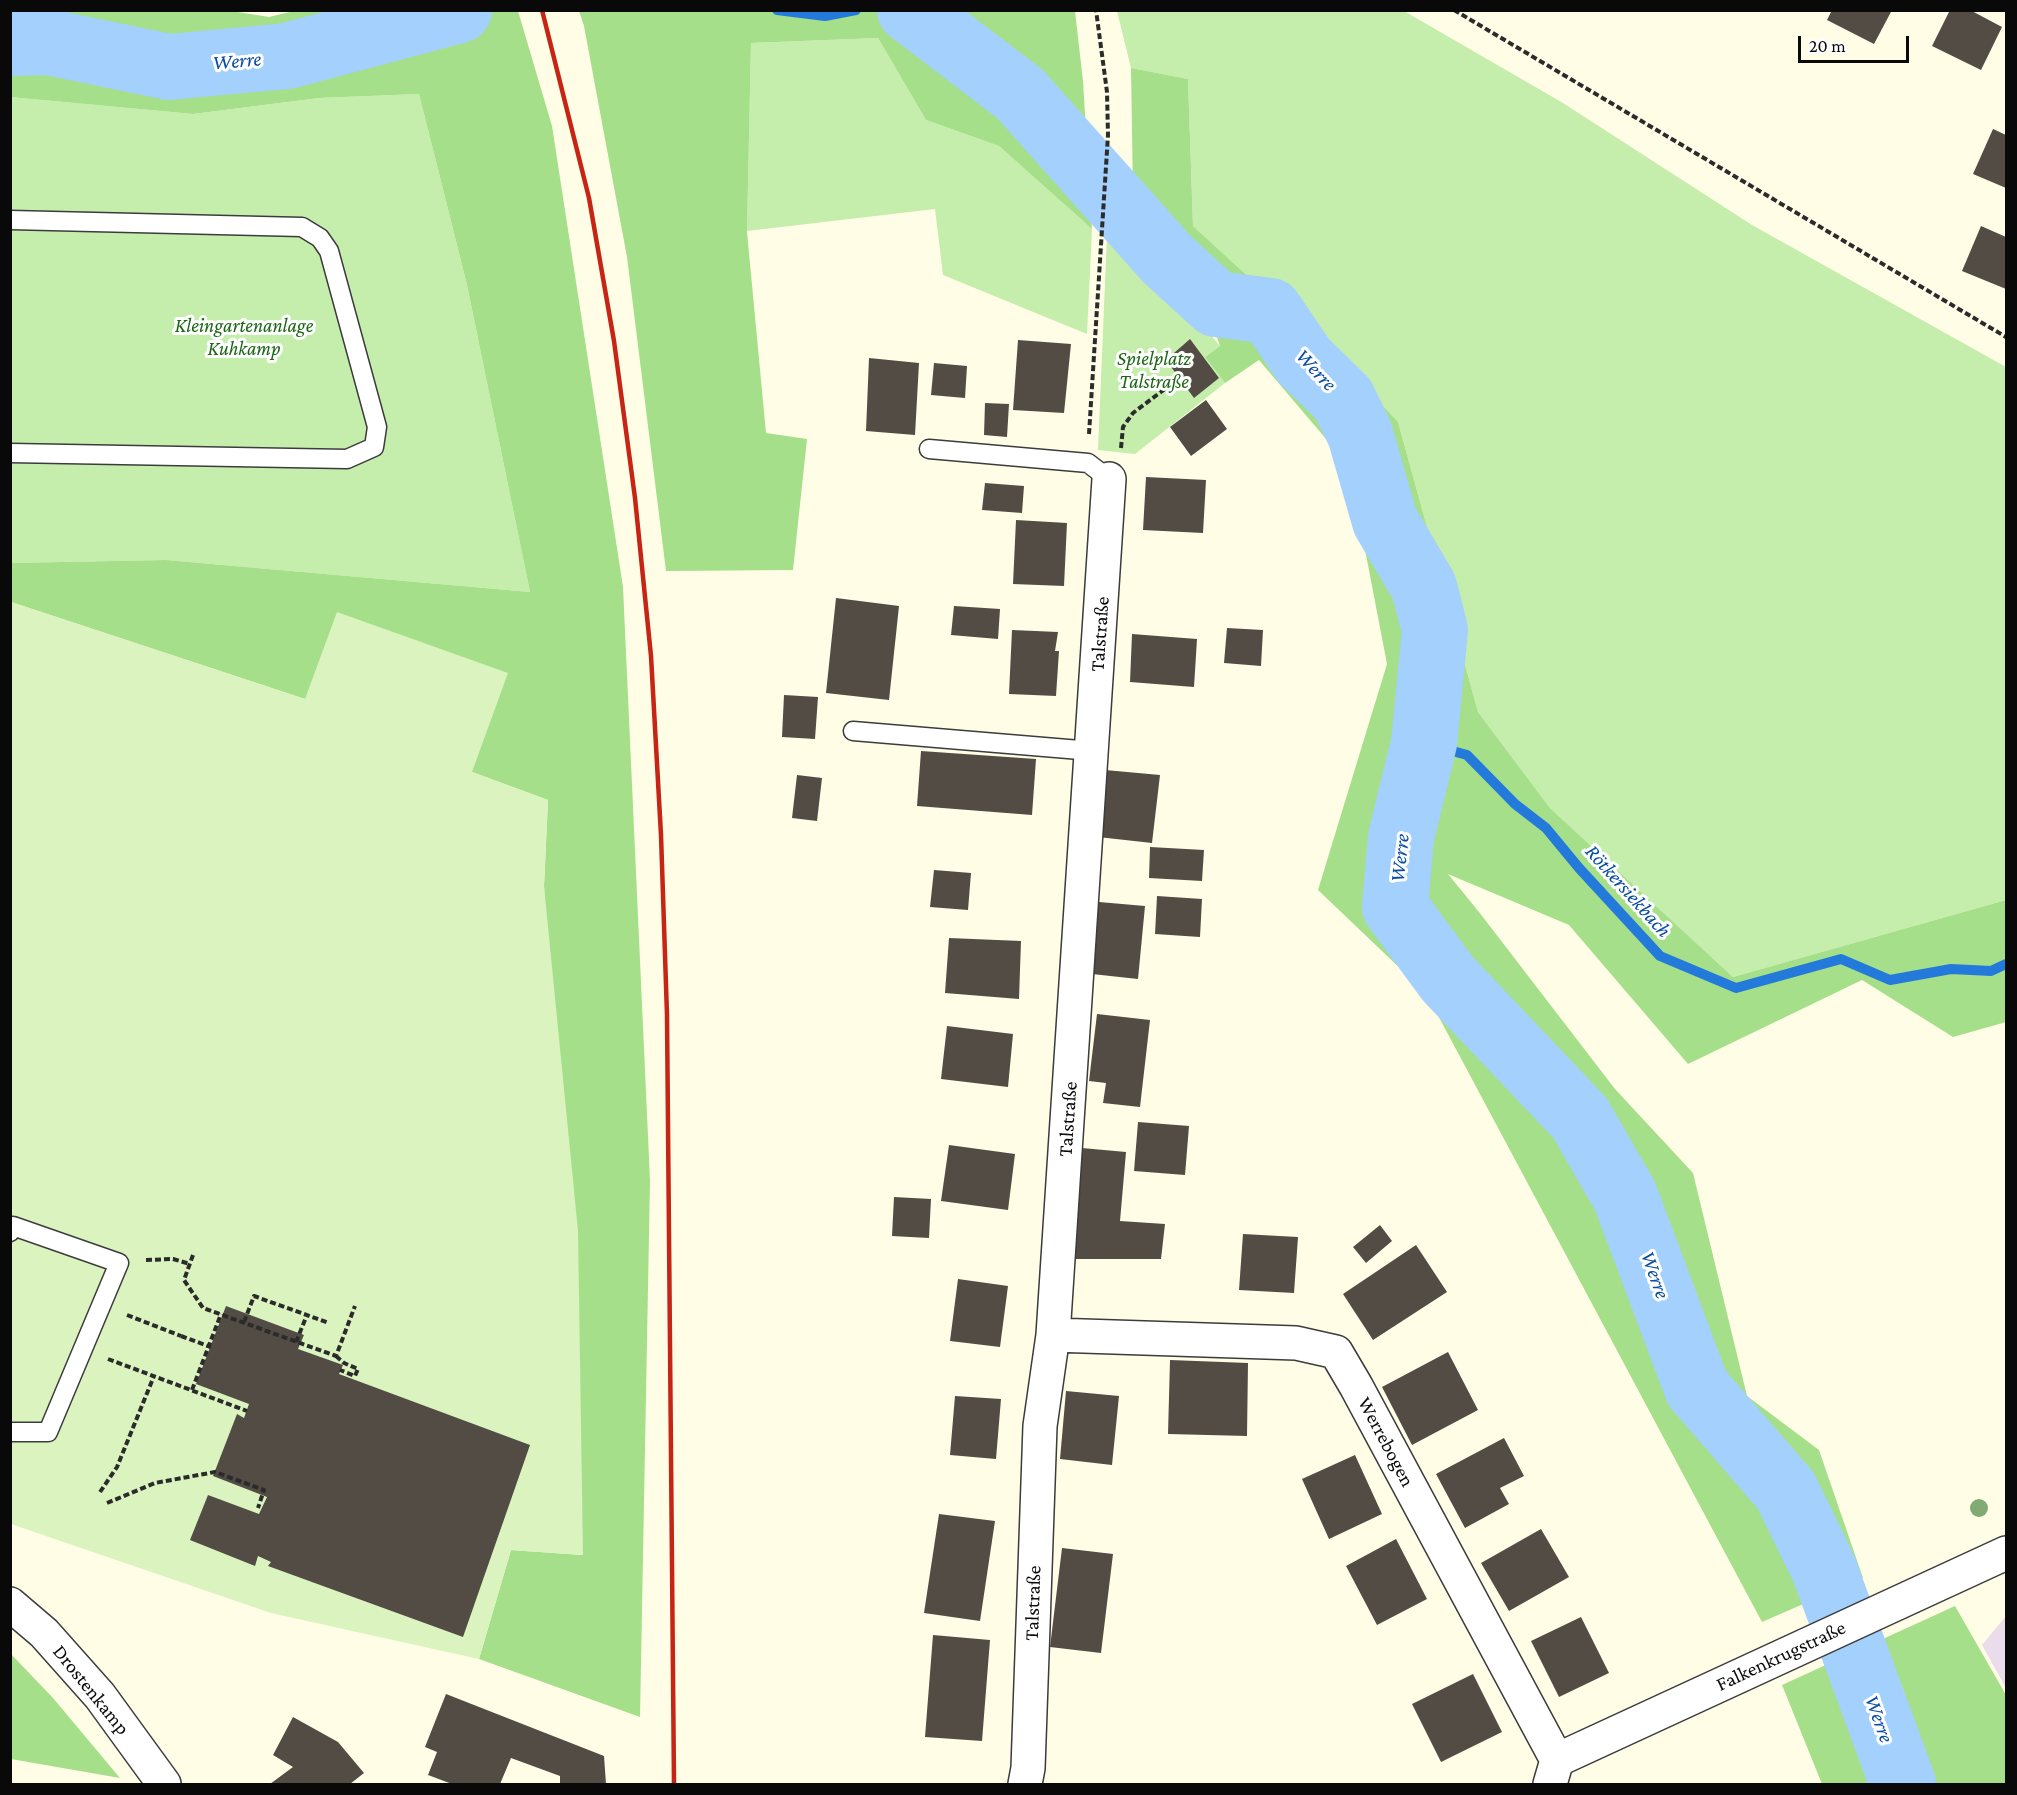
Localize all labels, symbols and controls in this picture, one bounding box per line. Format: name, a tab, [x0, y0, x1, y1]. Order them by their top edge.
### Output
scale bar	[1801, 24, 1912, 62]
text: 20 m	[1809, 36, 1846, 56]
water label: Werre	[212, 46, 262, 76]
park label: Kleingartenanlage Kuhkamp	[175, 314, 313, 361]
water label: Werre	[1290, 344, 1342, 396]
park label: Spielplatz Talstraße	[1117, 347, 1191, 394]
street label: Talstraße	[1085, 596, 1115, 672]
water label: Werre	[1385, 833, 1415, 883]
water label: Rötkersiekbach	[1580, 839, 1676, 943]
street label: Talstraße	[1053, 1081, 1083, 1157]
water label: Werre	[1635, 1248, 1675, 1302]
street label: Werrebogen	[1352, 1393, 1420, 1491]
street label: Talstraße	[1020, 1565, 1046, 1641]
street label: Falkenkrugstraße	[1712, 1616, 1850, 1696]
street label: Drostenkamp	[47, 1640, 135, 1740]
water label: Werre	[1859, 1692, 1899, 1746]

